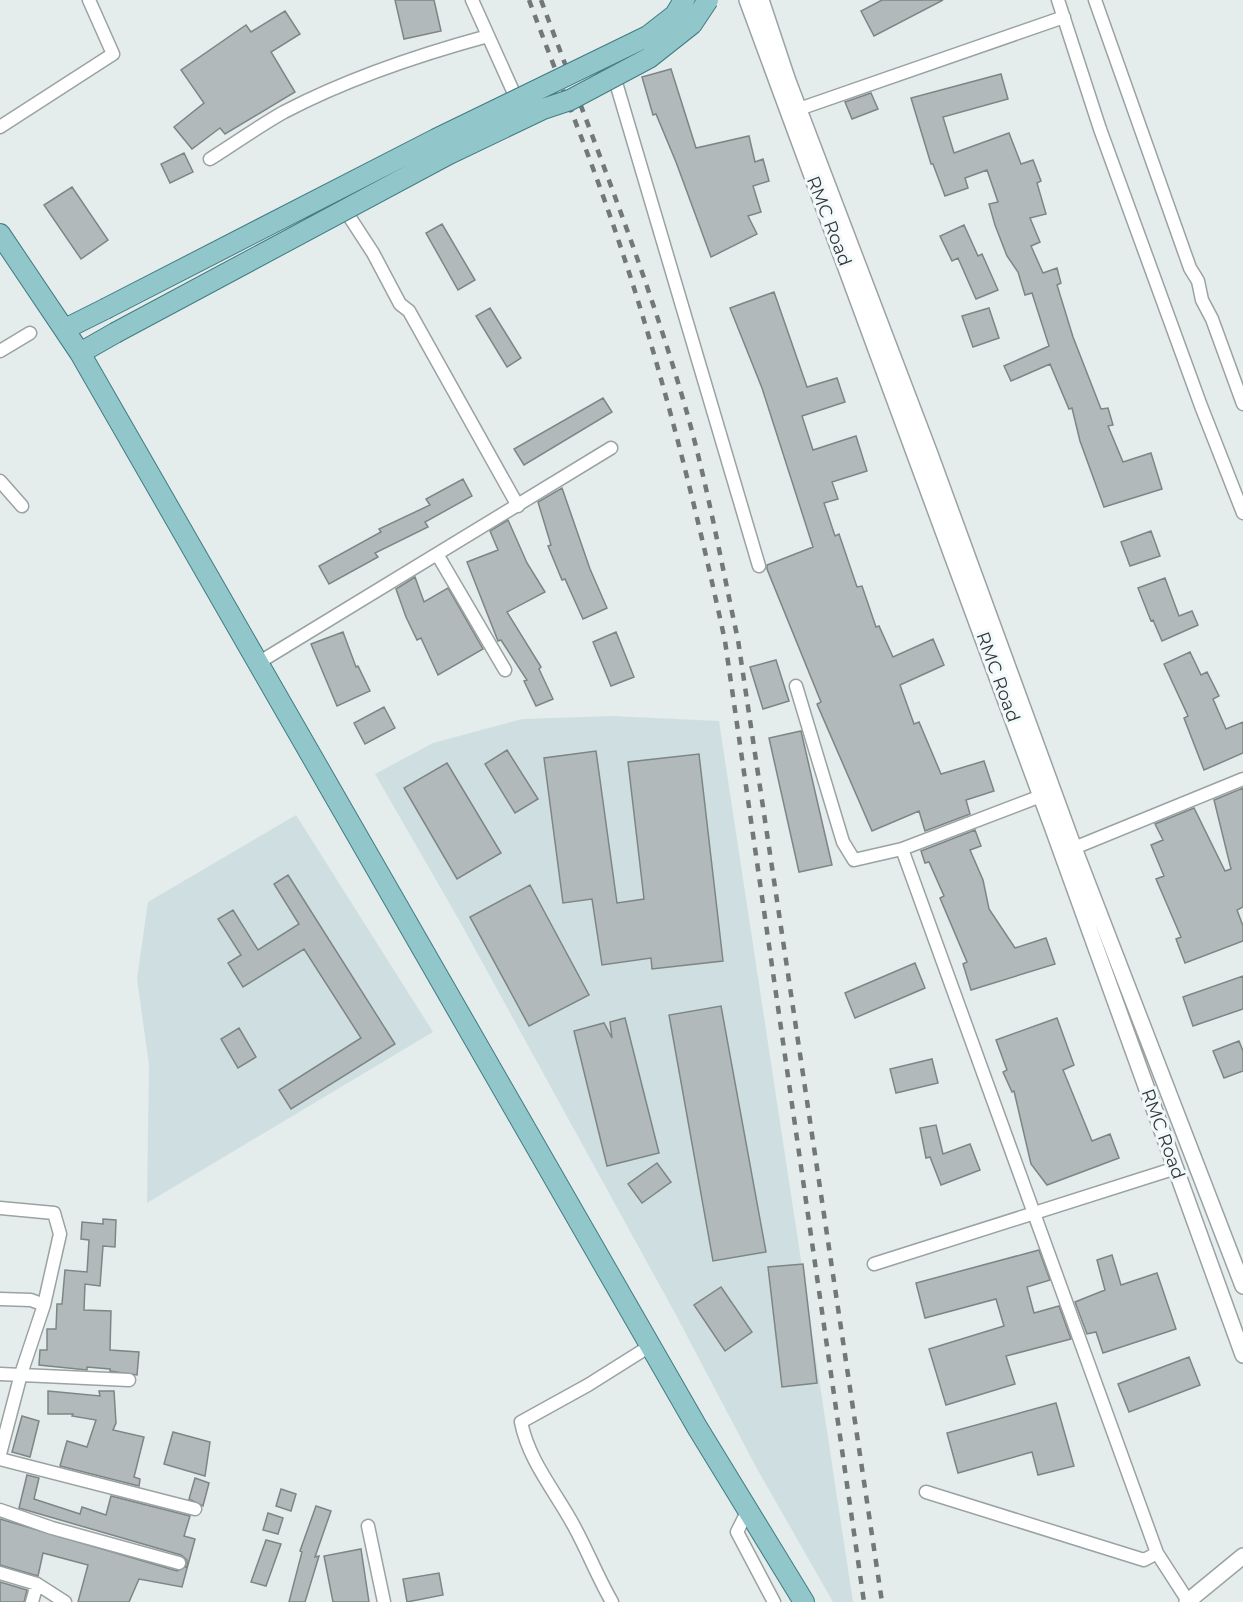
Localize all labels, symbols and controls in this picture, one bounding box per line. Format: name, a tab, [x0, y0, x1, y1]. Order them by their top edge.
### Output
street label: RMC Road	[802, 173, 856, 269]
street label: RMC Road	[971, 629, 1025, 725]
street label: RMC Road	[1136, 1086, 1190, 1182]

